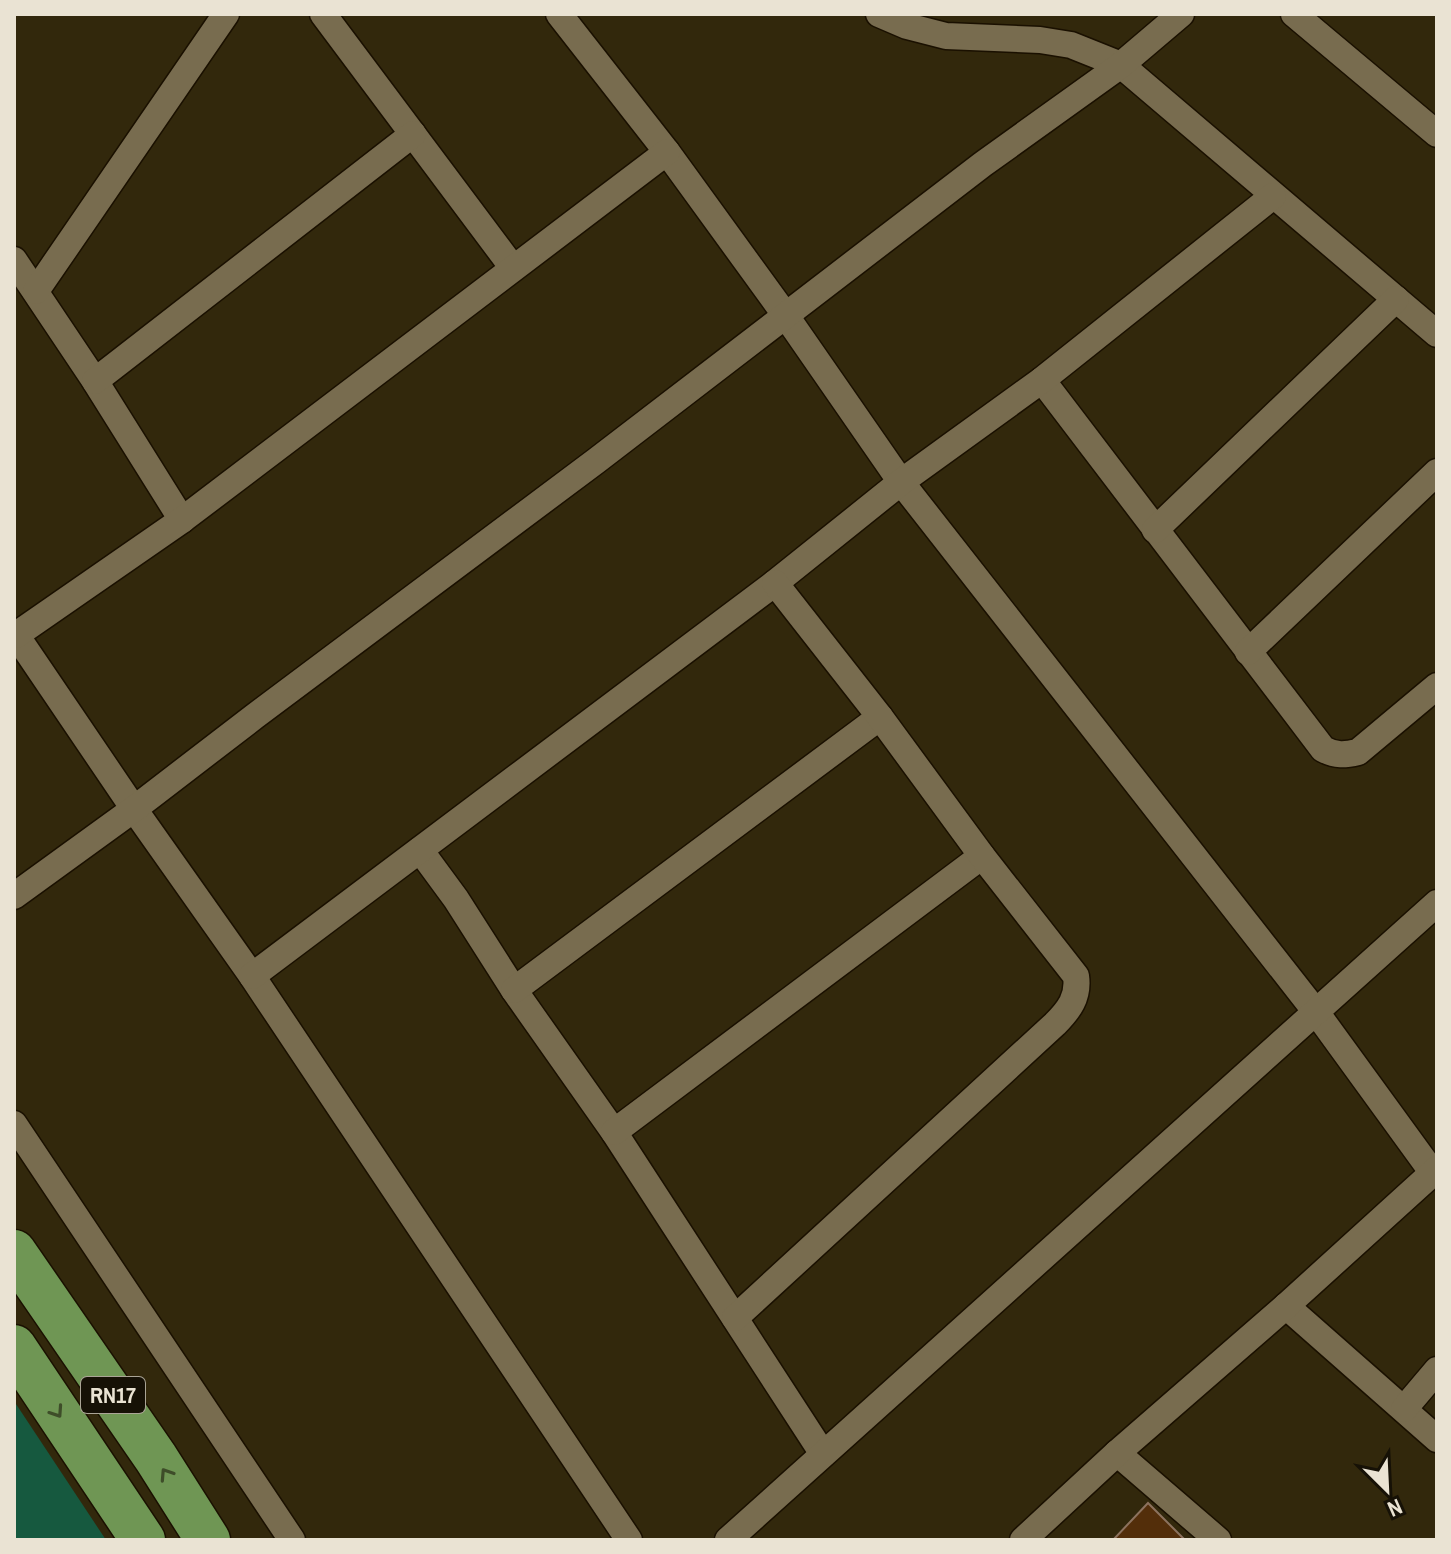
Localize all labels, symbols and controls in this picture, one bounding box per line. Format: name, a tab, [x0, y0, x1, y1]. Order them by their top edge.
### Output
road number: RN17	[81, 1377, 145, 1413]
one-way arrow	[48, 1403, 63, 1417]
north arrow	[1347, 1450, 1427, 1530]
one-way arrow	[161, 1468, 176, 1483]
text: N	[1383, 1492, 1407, 1525]

